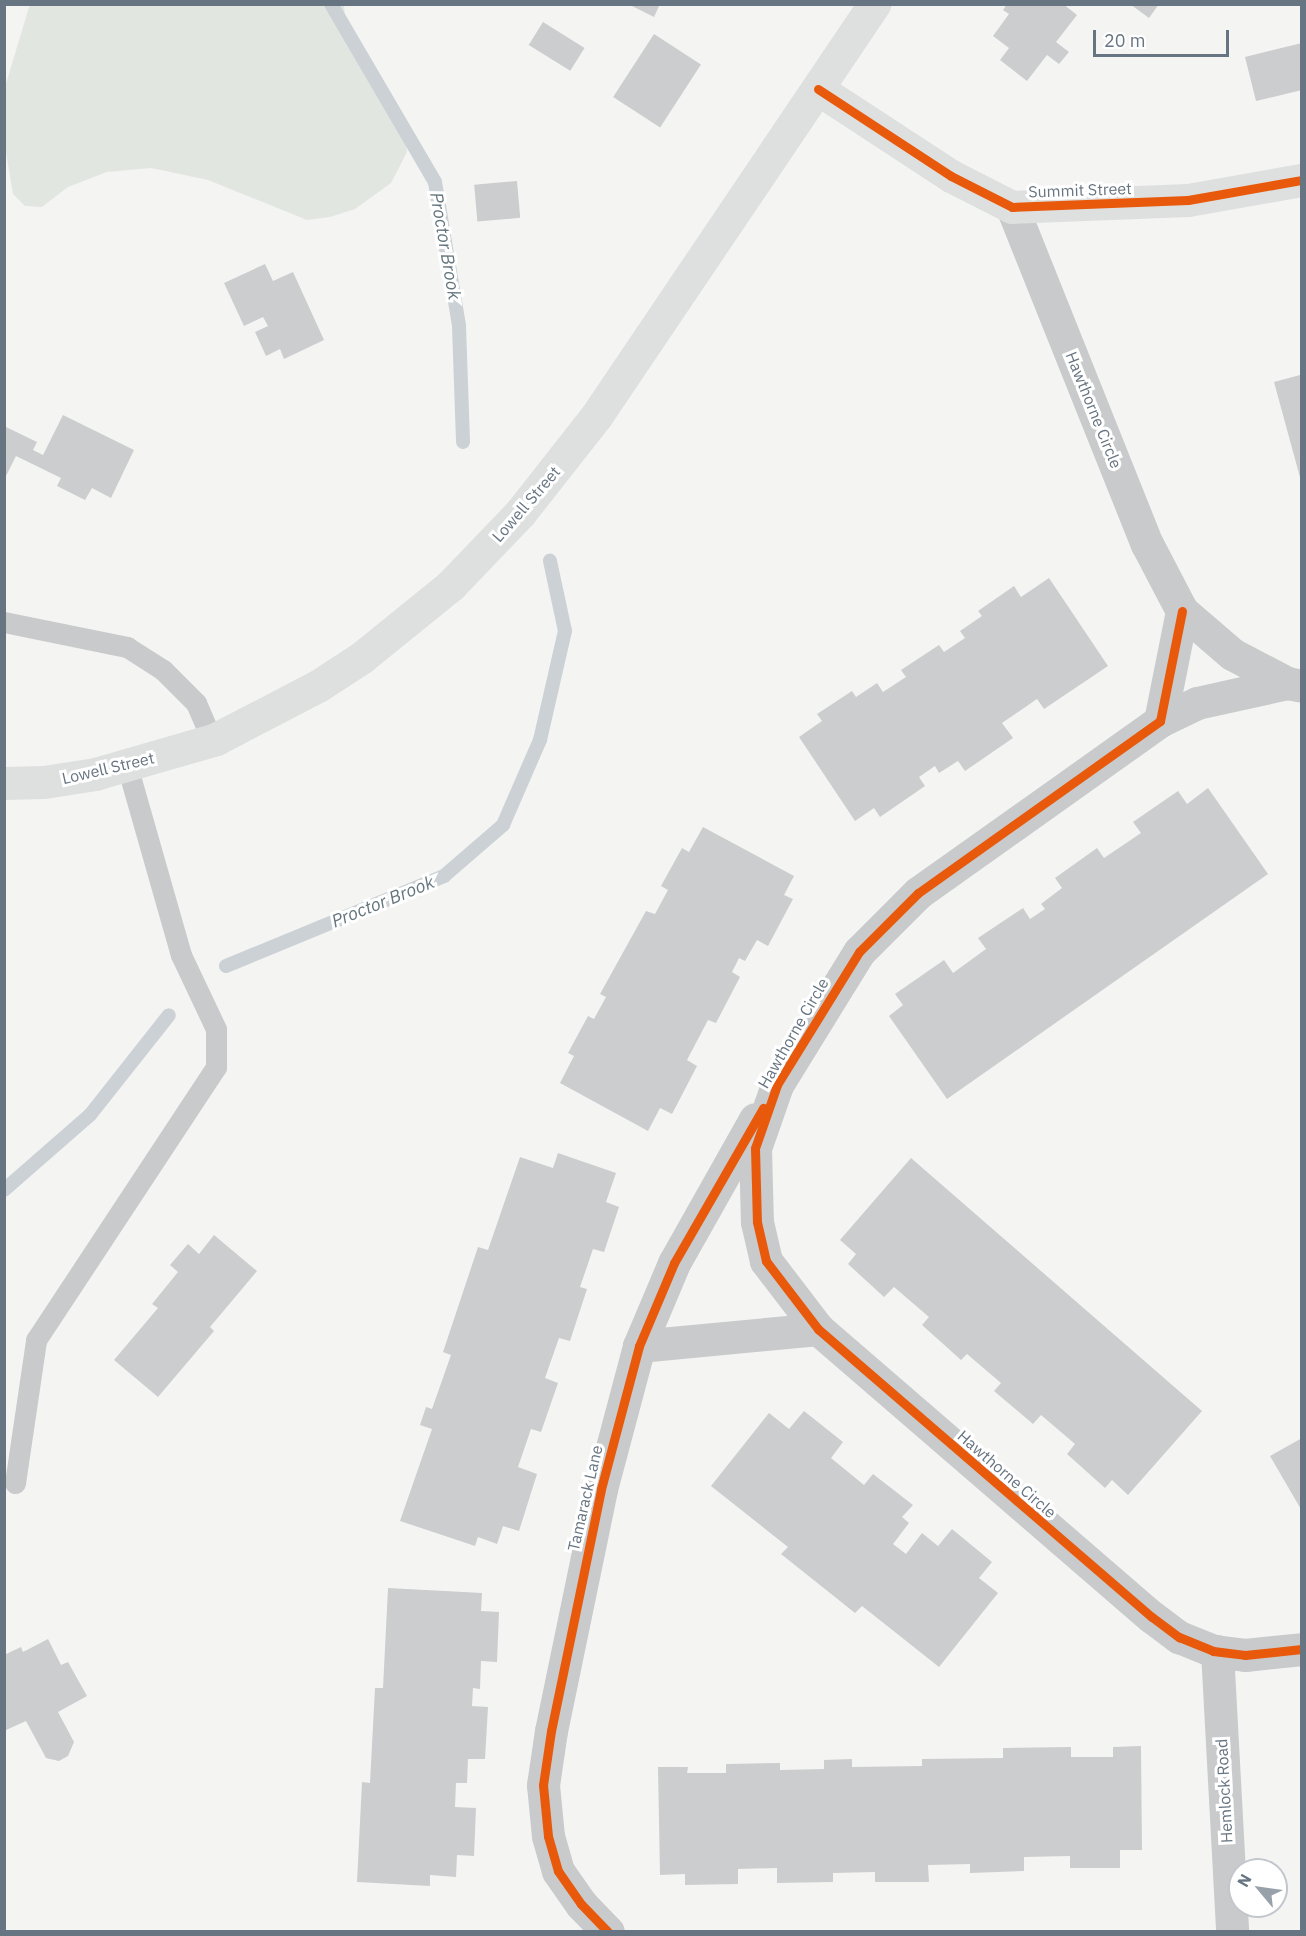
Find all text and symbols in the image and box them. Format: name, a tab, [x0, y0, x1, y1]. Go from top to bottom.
scale bar	[1096, 18, 1232, 56]
text: 20 m	[1104, 29, 1146, 52]
street label: Summit Street	[1028, 179, 1132, 201]
water label: Proctor Brook	[425, 191, 465, 301]
street label: Hawthorne Circle	[1062, 349, 1126, 471]
street label: Lowell Street	[488, 462, 564, 546]
street label: Lowell Street	[60, 748, 156, 788]
water label: Proctor Brook	[329, 872, 437, 932]
street label: Hawthorne Circle	[754, 974, 832, 1092]
street label: Hawthorne Circle	[954, 1426, 1060, 1522]
street label: Tamarack Lane	[563, 1443, 607, 1553]
street label: Hemlock Road	[1212, 1738, 1236, 1844]
north arrow	[1228, 1858, 1288, 1918]
text: N	[1232, 1870, 1256, 1890]

